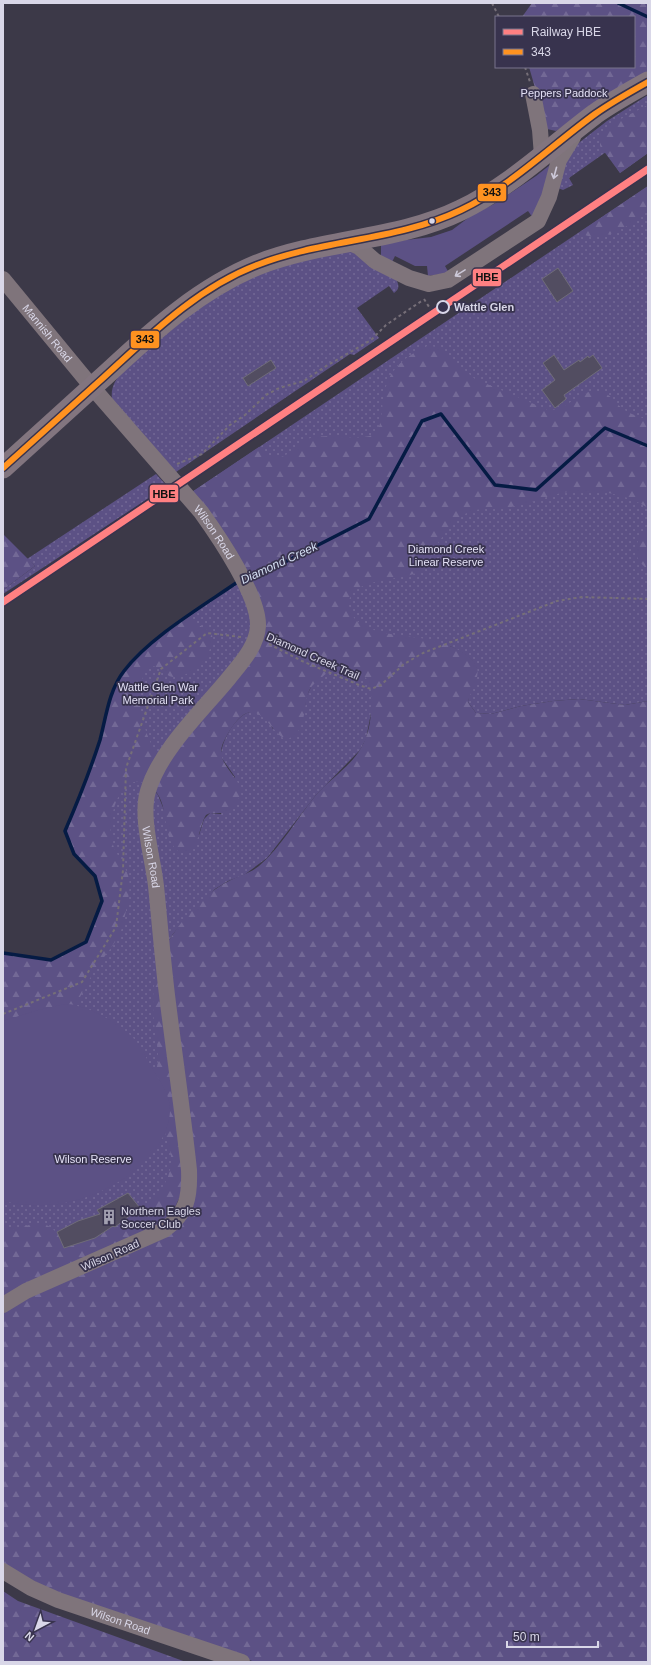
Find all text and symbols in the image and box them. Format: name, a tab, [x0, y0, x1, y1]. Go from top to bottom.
legend	[495, 16, 635, 68]
text: Railway HBE	[531, 25, 601, 39]
text: 343	[531, 45, 551, 59]
park label: Peppers Paddock	[521, 87, 608, 99]
one-way arrow	[550, 167, 558, 180]
line badge: 343	[477, 183, 507, 202]
text: 343	[483, 186, 501, 198]
unlabelled marker	[427, 216, 437, 226]
one-way arrow	[455, 268, 466, 277]
line badge: HBE	[472, 268, 502, 287]
text: HBE	[475, 271, 499, 283]
marker: Wattle Glen	[436, 300, 450, 314]
place label: Wattle Glen	[454, 301, 514, 313]
street label: Mannish Road	[20, 302, 75, 364]
line badge: 343	[130, 330, 160, 349]
text: 343	[136, 333, 154, 345]
line badge: HBE	[149, 484, 179, 503]
text: HBE	[152, 488, 176, 500]
street label: Wilson Road	[192, 503, 237, 561]
water label: Diamond Creek	[238, 539, 321, 587]
park label: Diamond Creek Linear Reserve	[408, 543, 485, 568]
street label: Diamond Creek Trail	[265, 630, 361, 682]
park label: Wattle Glen War Memorial Park	[118, 681, 198, 706]
street label: Wilson Road	[140, 825, 162, 889]
park label: Wilson Reserve	[54, 1153, 132, 1165]
place label: Northern Eagles Soccer Club	[121, 1205, 201, 1230]
building icon: Northern Eagles Soccer Club	[100, 1208, 118, 1226]
street label: Wilson Road	[79, 1237, 141, 1273]
street label: Wilson Road	[89, 1605, 152, 1637]
north arrow	[16, 1609, 56, 1649]
scale bar	[507, 1623, 598, 1649]
text: N	[22, 1629, 36, 1644]
text: 50 m	[513, 1630, 540, 1644]

